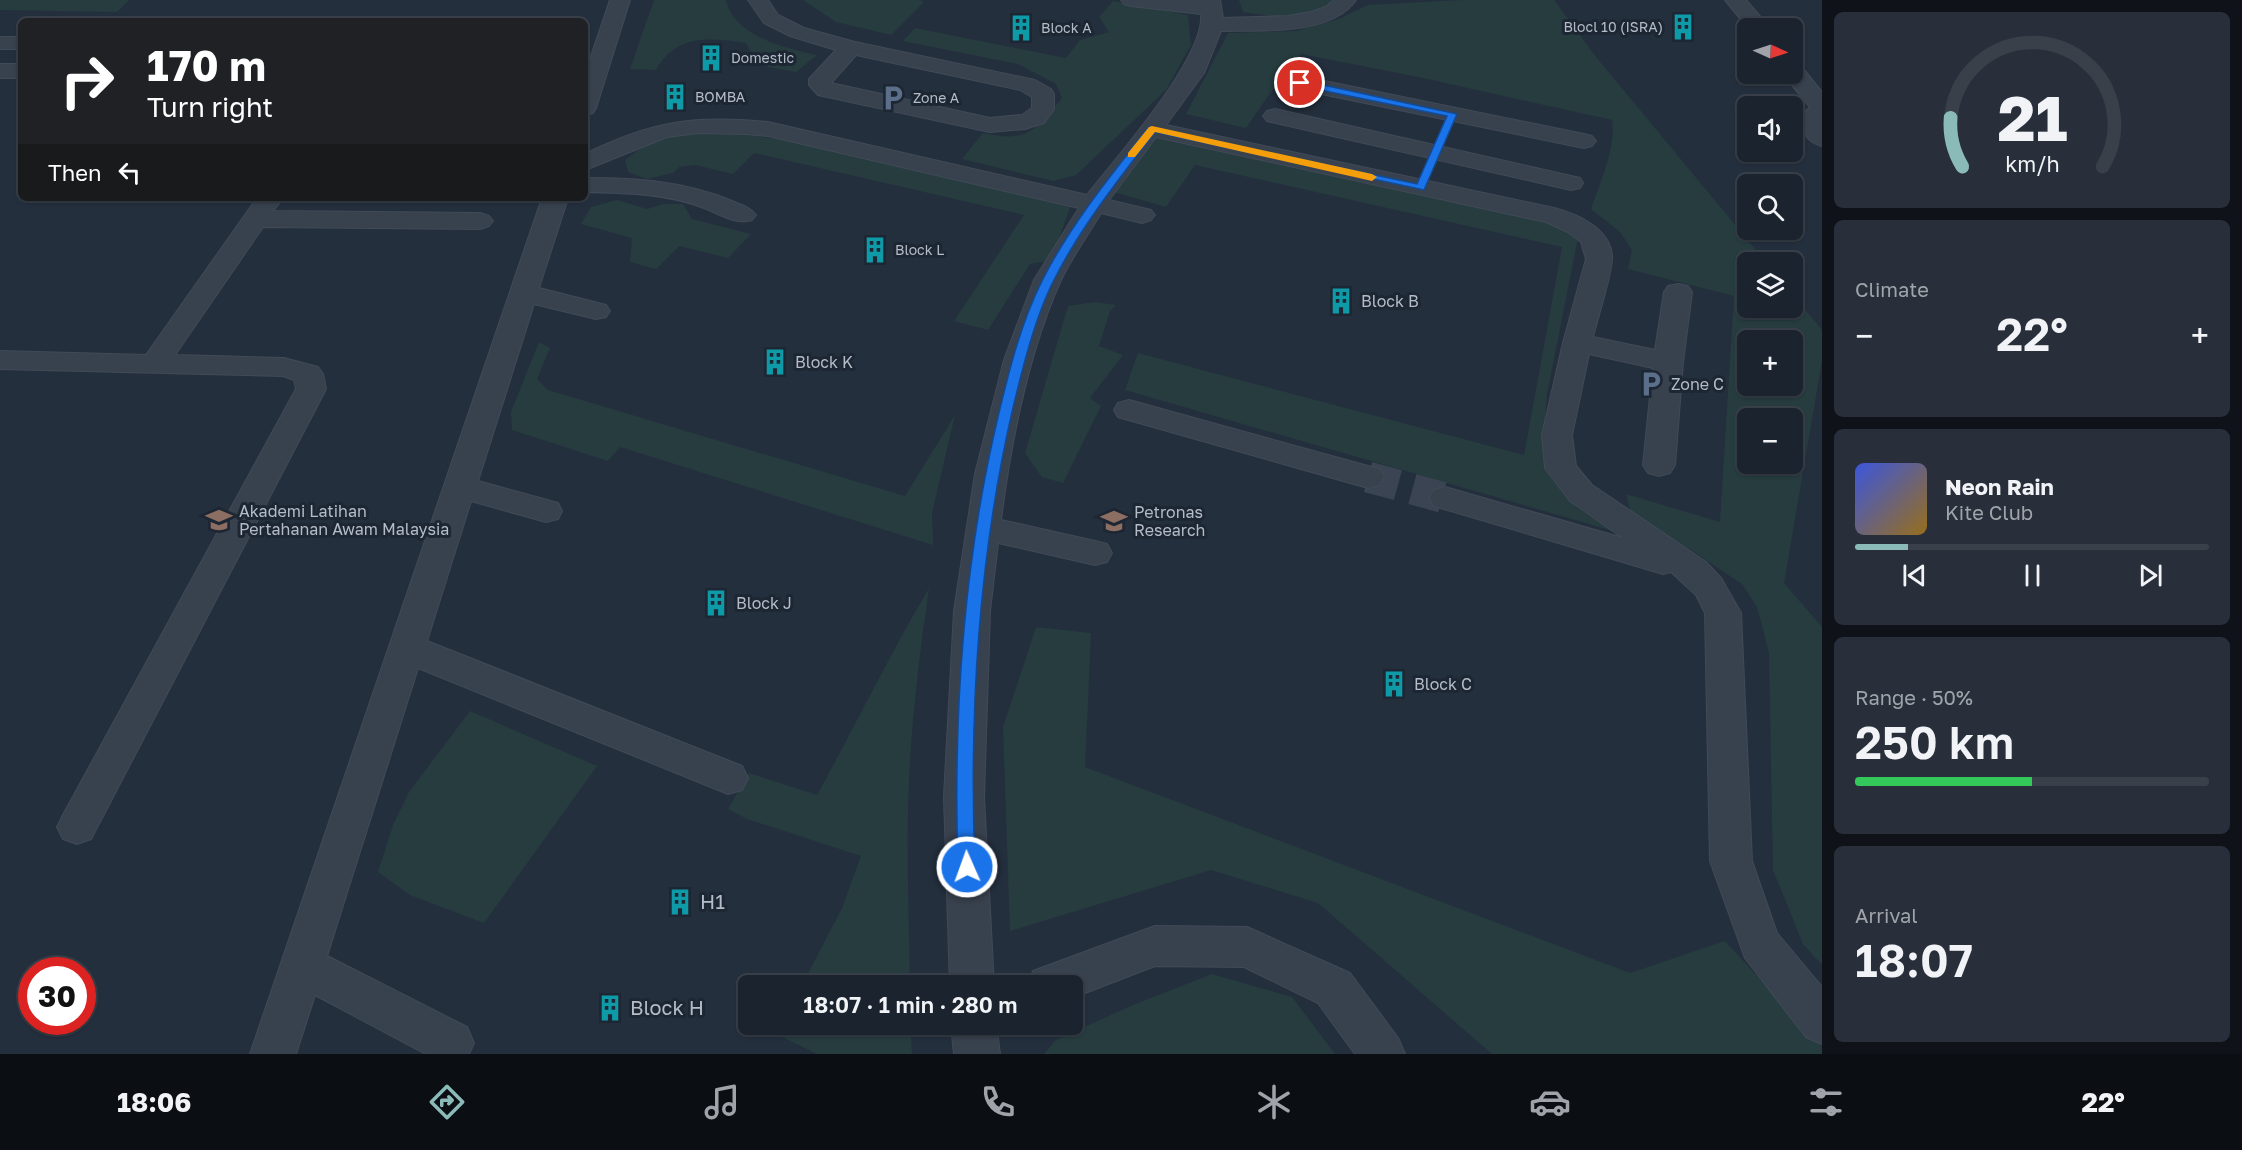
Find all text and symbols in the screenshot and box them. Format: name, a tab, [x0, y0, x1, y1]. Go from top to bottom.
building icon: Blocl 10 (ISRA)	[1668, 12, 1698, 42]
building icon: Block A	[1006, 13, 1036, 43]
place label: Blocl 10 (ISRA)	[1563, 18, 1663, 35]
north arrow	[1737, 18, 1803, 84]
map controls	[1737, 18, 1803, 474]
place label: Block A	[1041, 19, 1092, 36]
text: 170 m	[147, 40, 266, 90]
icon: right	[48, 42, 126, 120]
building icon: Domestic	[696, 43, 726, 73]
place label: Domestic	[731, 49, 794, 66]
pin	[1274, 57, 1325, 108]
icon: arrive	[1283, 66, 1316, 99]
text: 21	[1997, 80, 2067, 155]
building icon: BOMBA	[660, 82, 690, 112]
parking icon: Zone A	[878, 83, 908, 113]
place label: BOMBA	[695, 88, 746, 105]
place label: Zone A	[913, 89, 960, 106]
text: Turn right	[147, 91, 273, 123]
button: sound	[1737, 96, 1803, 162]
text: km/h	[2005, 152, 2059, 178]
icon: left	[113, 156, 146, 189]
text: Then	[48, 159, 101, 186]
button: search	[1737, 174, 1803, 240]
building icon: Block L	[860, 235, 890, 265]
place label: Block L	[895, 241, 944, 258]
button: layers	[1737, 252, 1803, 318]
text: Climate	[1855, 277, 1929, 301]
building icon: Block B	[1326, 286, 1356, 316]
place label: Block B	[1361, 291, 1419, 311]
text: 22°	[1996, 307, 2068, 361]
text: −	[1855, 316, 1873, 355]
text: +	[2191, 316, 2209, 355]
button: +	[1737, 330, 1803, 396]
building icon: Block K	[760, 347, 790, 377]
place label: Block K	[795, 352, 853, 372]
parking icon: Zone C	[1636, 369, 1666, 399]
place label: Zone C	[1671, 374, 1724, 394]
button: −	[1737, 408, 1803, 474]
text: Neon Rain	[1945, 473, 2054, 500]
text: Kite Club	[1945, 500, 2033, 524]
place label: Akademi Latihan Pertahanan Awam Malaysia	[239, 501, 449, 539]
place label: Petronas Research	[1134, 502, 1205, 540]
school or university icon: Akademi Latihan Pertahanan Awam Malaysia	[204, 505, 234, 535]
school or university icon: Petronas Research	[1099, 506, 1129, 536]
icon: previous	[1898, 559, 1931, 592]
icon: pause	[2016, 559, 2049, 592]
icon: next	[2134, 559, 2167, 592]
building icon: Block J	[701, 588, 731, 618]
place label: Block J	[736, 593, 792, 613]
building icon: Block C	[1379, 669, 1409, 699]
place label: Block C	[1414, 674, 1472, 694]
text: Range · 50%	[1855, 685, 1973, 709]
text: 250 km	[1855, 715, 2014, 769]
position arrow	[935, 835, 999, 899]
building icon: H1	[665, 887, 695, 917]
place label: H1	[700, 889, 725, 913]
text: Arrival	[1855, 903, 1918, 927]
text: 18:07	[1855, 933, 1973, 987]
speed limit sign: 30	[18, 957, 96, 1035]
text: 18:07 · 1 min · 280 m	[803, 991, 1018, 1018]
building icon: Block H	[595, 993, 625, 1023]
place label: Block H	[630, 995, 704, 1019]
icon: directions	[426, 1081, 468, 1123]
icon: music	[701, 1081, 743, 1123]
icon: phone	[977, 1081, 1019, 1123]
icon: climate	[1253, 1081, 1295, 1123]
icon: car	[1529, 1081, 1571, 1123]
icon: filters	[1805, 1081, 1847, 1123]
text: 18:06	[117, 1086, 192, 1118]
text: 22°	[2081, 1086, 2125, 1118]

